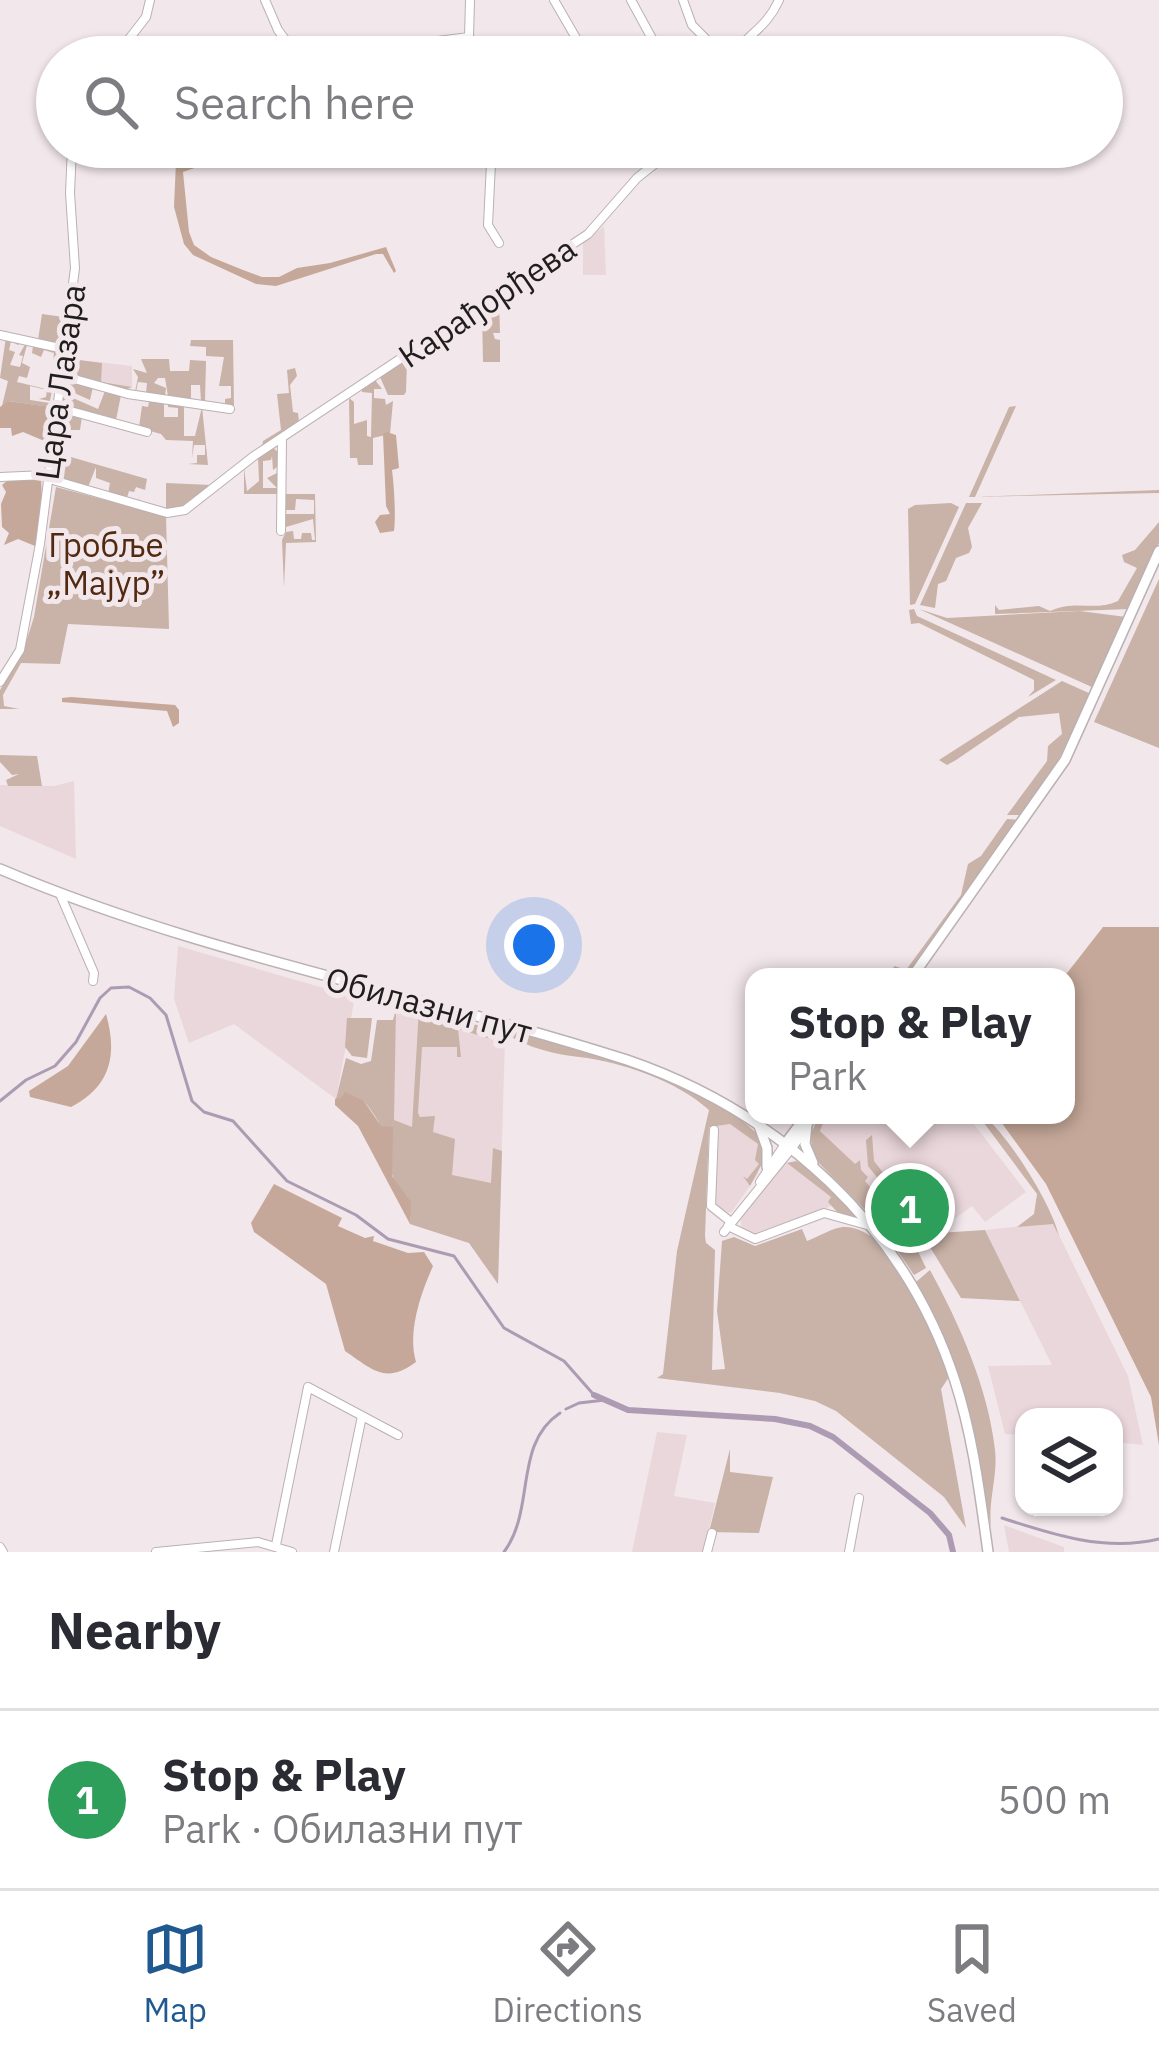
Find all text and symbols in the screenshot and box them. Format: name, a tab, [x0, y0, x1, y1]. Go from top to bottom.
search box	[36, 36, 1123, 168]
icon: search	[78, 69, 144, 135]
text: Search here	[174, 73, 415, 131]
street label: Карађорђева	[390, 226, 584, 377]
street label: Цара Лазара	[25, 281, 95, 482]
park label: Гробље „Мајур”	[47, 523, 165, 604]
your location	[504, 915, 564, 975]
street label: Обилазни пут	[321, 956, 537, 1053]
popup	[745, 968, 1075, 1124]
text: Stop & Play	[788, 992, 1032, 1050]
text: Park	[788, 1050, 867, 1101]
pin: 1	[871, 1163, 949, 1253]
map controls	[1015, 1408, 1123, 1516]
button: layers	[1015, 1408, 1123, 1516]
text: Nearby	[48, 1597, 221, 1663]
text: Stop & Play	[162, 1745, 406, 1803]
text: 1	[75, 1774, 99, 1825]
text: 500 m	[998, 1774, 1111, 1825]
text: Park · Обилазни пут	[162, 1803, 523, 1854]
tab: Map	[142, 1916, 208, 2031]
tab: Directions	[493, 1916, 643, 2031]
tab: Saved	[927, 1916, 1017, 2031]

